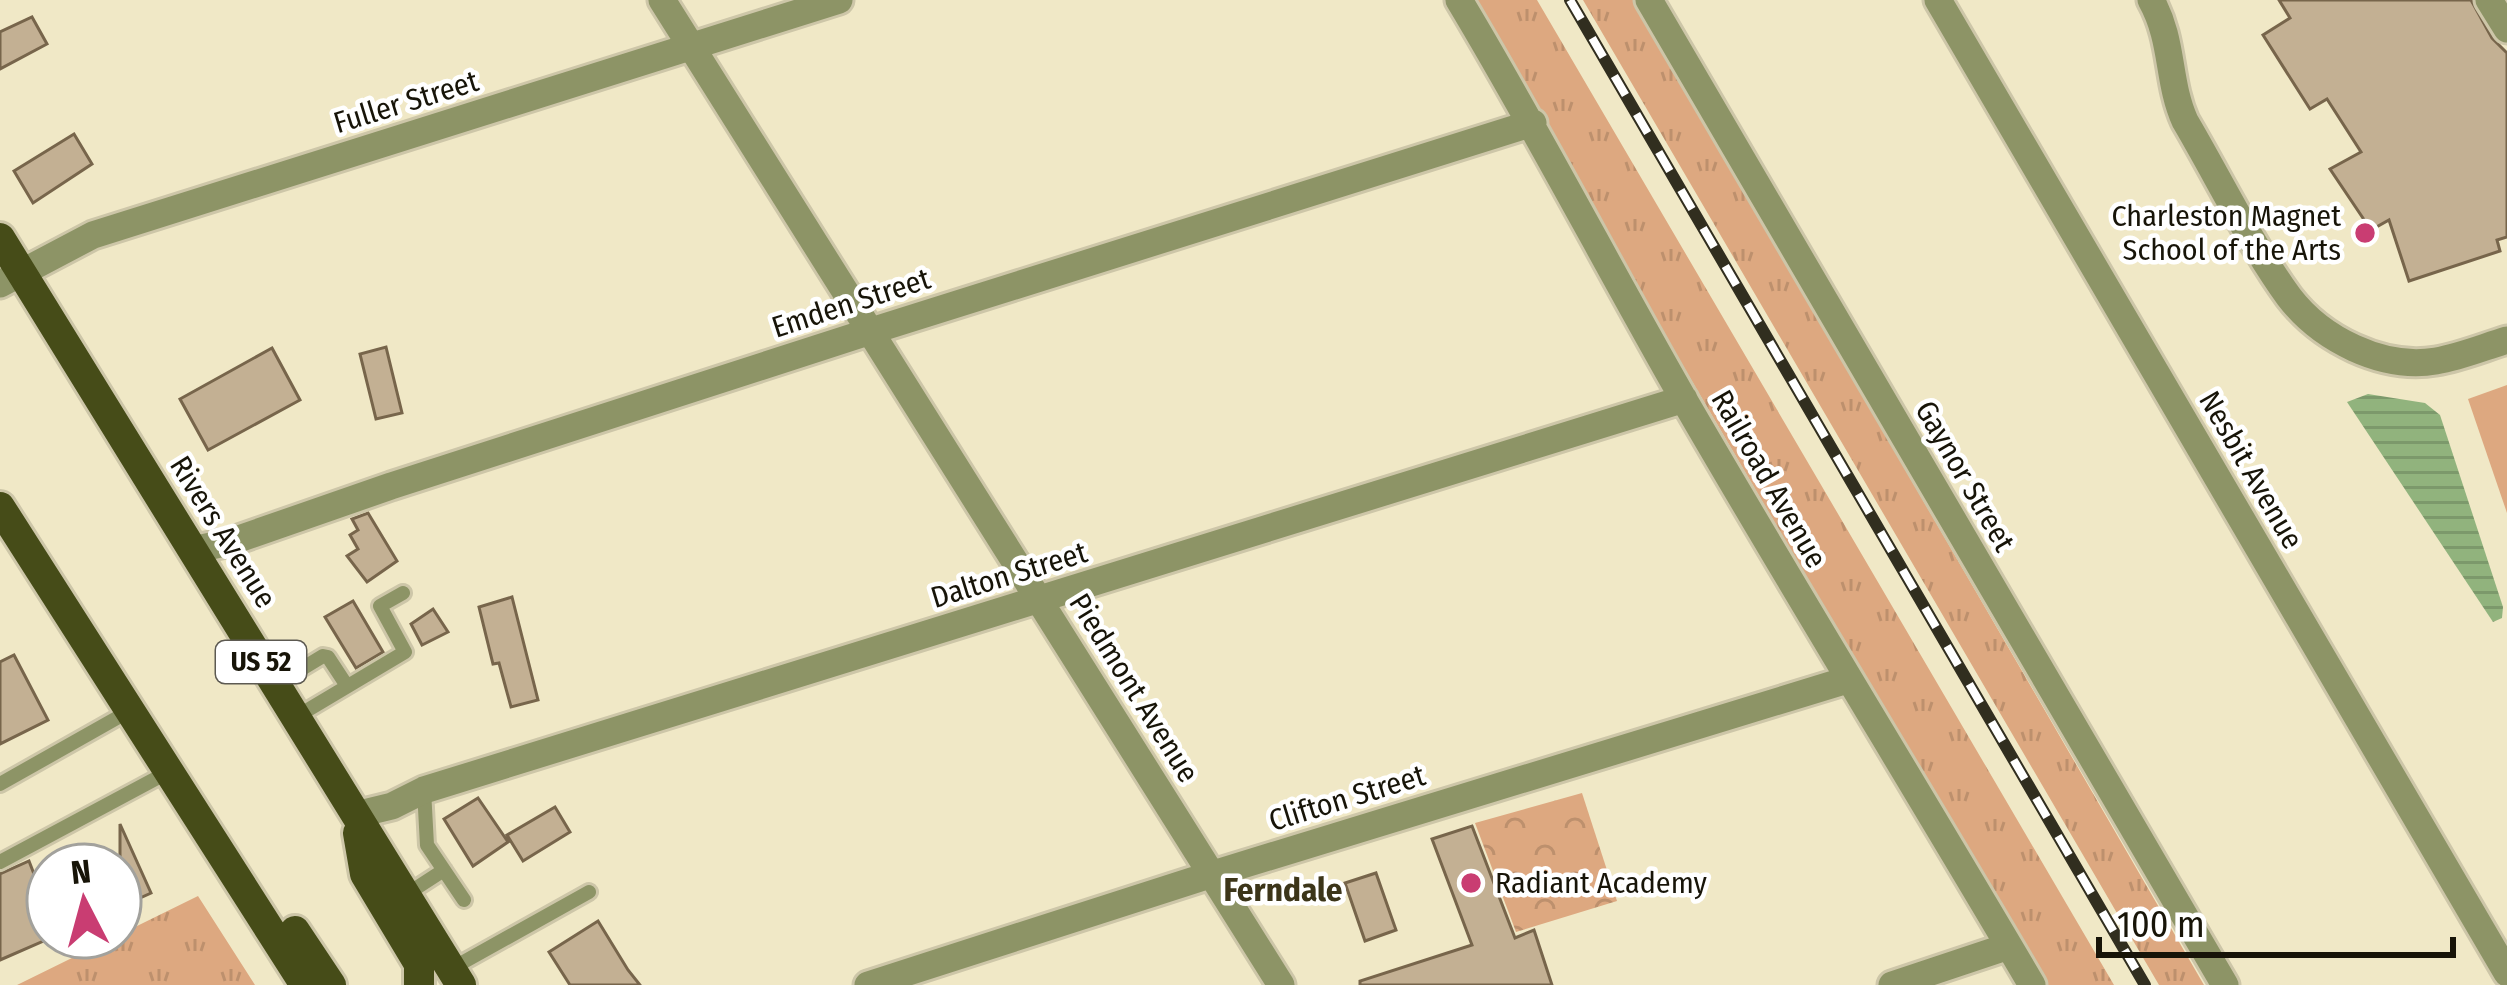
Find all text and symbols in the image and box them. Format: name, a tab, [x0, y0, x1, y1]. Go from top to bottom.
street label: Fuller Street	[329, 63, 483, 141]
place label: Charleston Magnet School of the Arts	[2111, 198, 2341, 268]
marker: Charleston Magnet School of the Arts	[2352, 220, 2378, 246]
street label: Emden Street	[767, 260, 935, 346]
street label: Railroad Avenue	[1704, 384, 1834, 574]
street label: Nesbit Avenue	[2191, 385, 2311, 555]
street label: Gaynor Street	[1907, 394, 2023, 558]
street label: Rivers Avenue	[162, 450, 284, 614]
street label: Dalton Street	[927, 534, 1092, 616]
street label: Piedmont Avenue	[1062, 587, 1206, 789]
road number: US 52	[216, 641, 306, 683]
street label: Clifton Street	[1265, 757, 1430, 839]
north arrow	[24, 841, 144, 961]
text: N	[69, 851, 93, 893]
place label: Radiant Academy	[1495, 865, 1708, 901]
district label: Ferndale	[1223, 870, 1343, 910]
marker: Radiant Academy	[1458, 870, 1484, 896]
scale bar	[2099, 883, 2453, 957]
text: 100 m	[2117, 903, 2205, 947]

